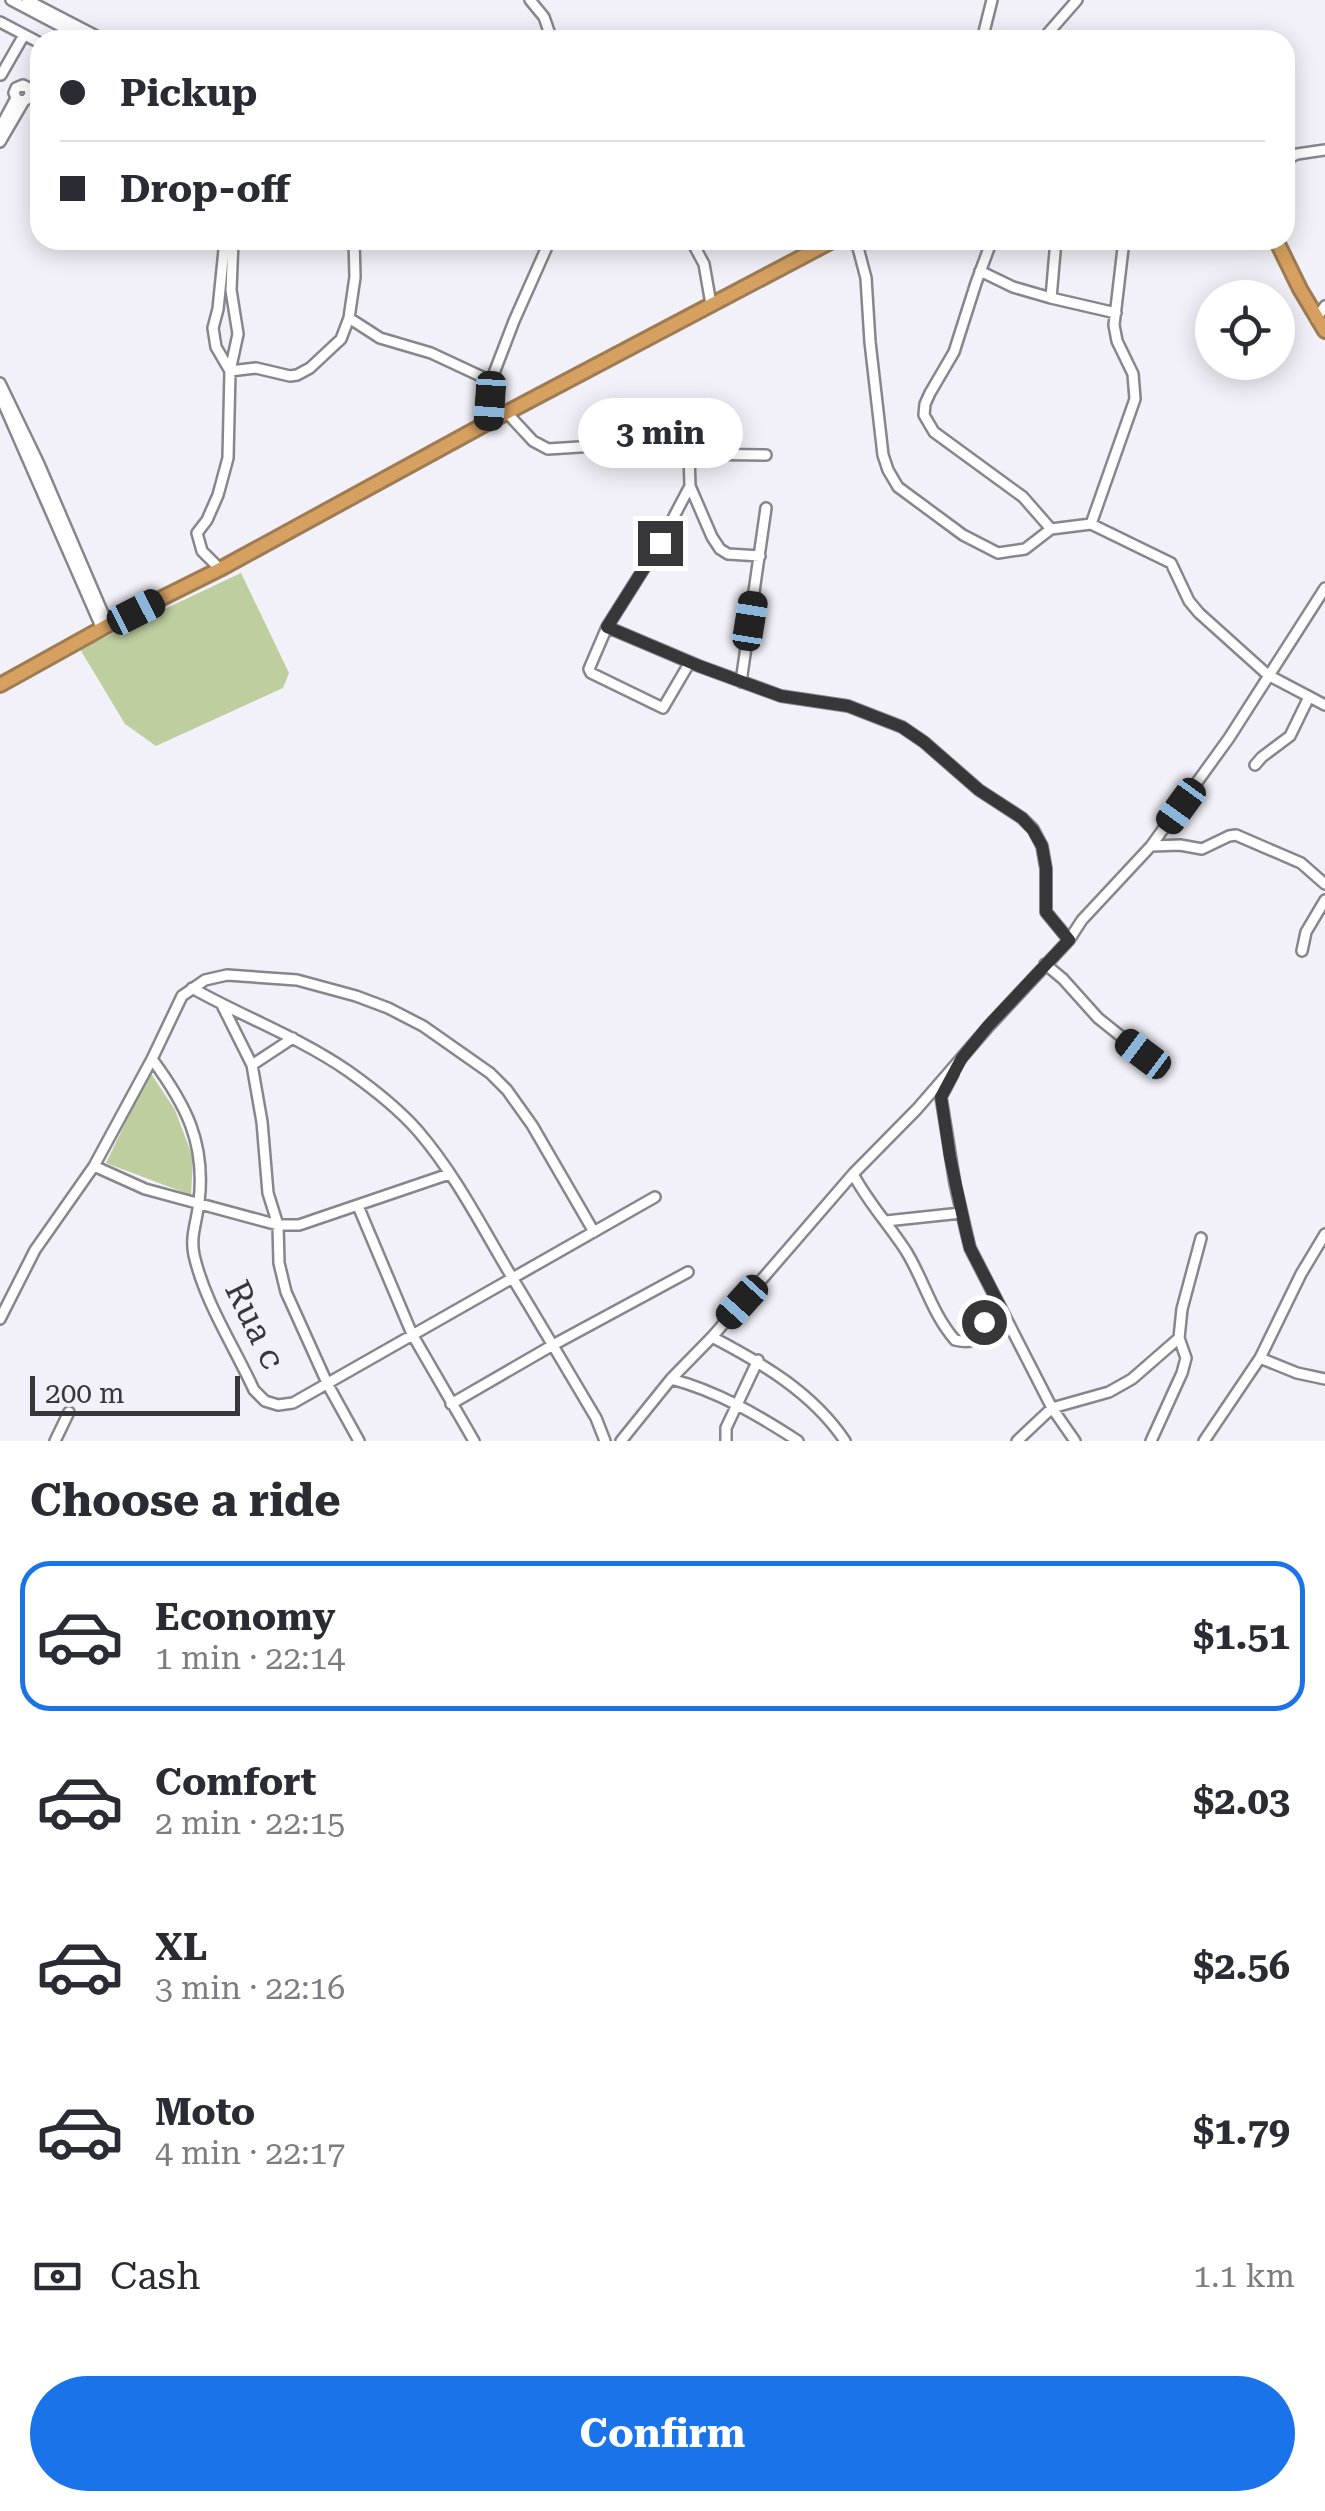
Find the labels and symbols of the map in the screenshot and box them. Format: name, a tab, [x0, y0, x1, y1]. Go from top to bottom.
car	[473, 370, 507, 432]
callout: 3 min	[578, 398, 742, 468]
route end	[638, 521, 683, 566]
car	[102, 585, 170, 639]
car	[730, 589, 770, 653]
car	[1151, 773, 1211, 839]
car	[1110, 1024, 1176, 1084]
car	[711, 1270, 773, 1334]
street label: Rua c	[216, 1274, 294, 1376]
route start	[962, 1300, 1007, 1345]
scale bar	[30, 1371, 240, 1416]

